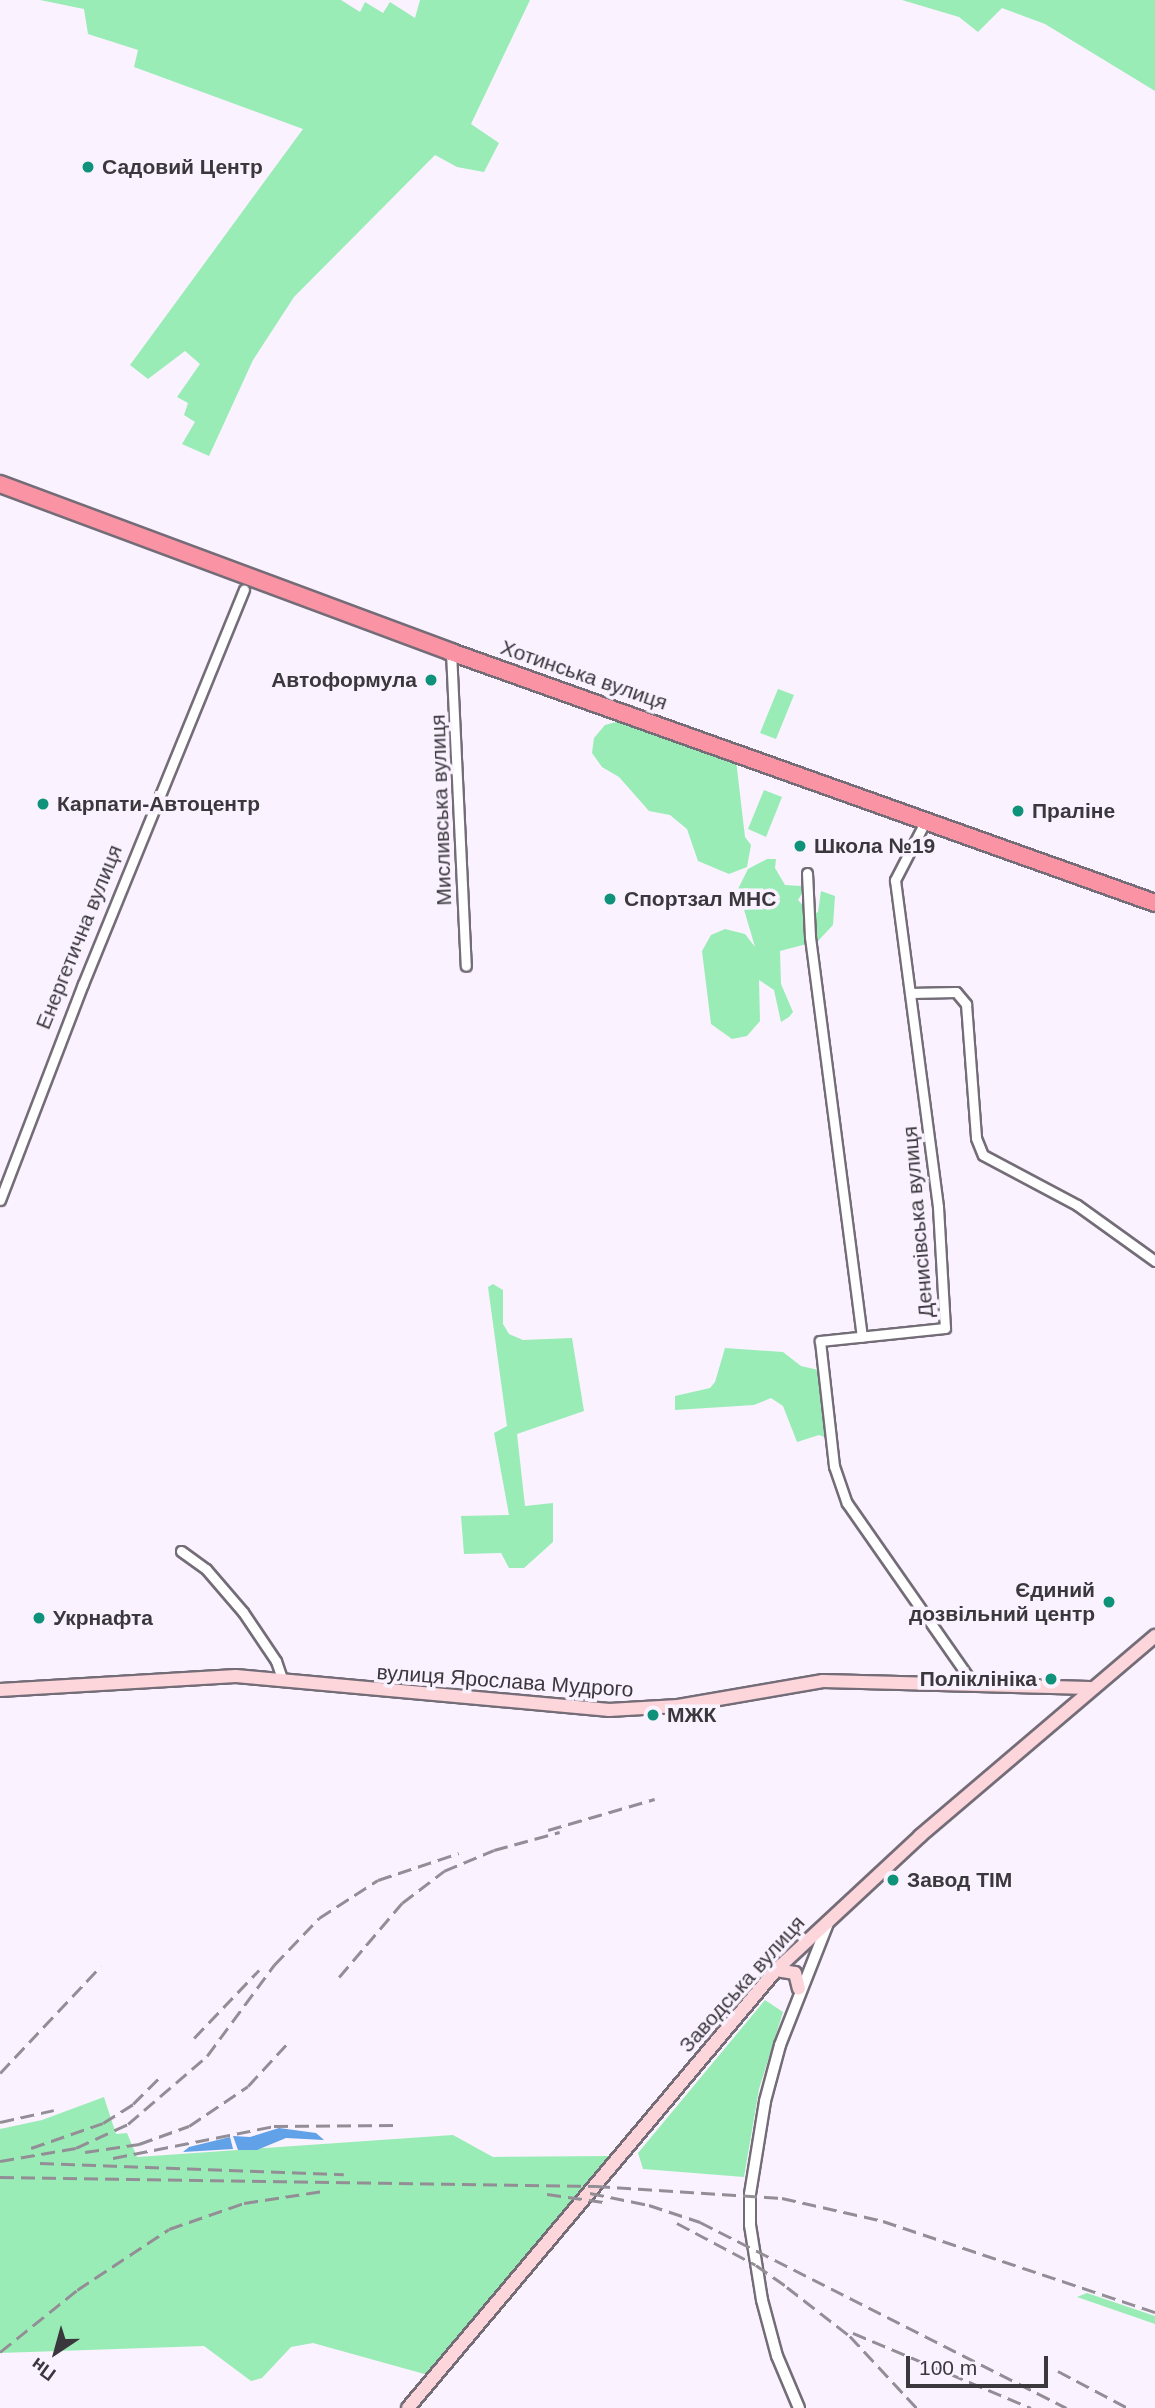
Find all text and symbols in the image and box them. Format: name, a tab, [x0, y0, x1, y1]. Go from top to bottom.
place label: Садовий Центр	[102, 154, 263, 180]
marker: Садовий Центр	[80, 159, 96, 175]
street label: Хотинська вулиця	[497, 635, 671, 715]
place label: Автоформула	[271, 667, 417, 693]
marker: Автоформула	[423, 672, 439, 688]
street label: Мисливська вулиця	[425, 714, 457, 906]
place label: Карпати-Автоцентр	[57, 791, 260, 817]
marker: Карпати-Автоцентр	[35, 796, 51, 812]
place label: Праліне	[1032, 798, 1115, 824]
marker: Праліне	[1010, 803, 1026, 819]
place label: Школа №19	[814, 833, 935, 859]
marker: Школа №19	[792, 838, 808, 854]
street label: Енергетична вулиця	[30, 841, 128, 1033]
place label: Спортзал МНС	[624, 886, 776, 912]
marker: Спортзал МНС	[602, 891, 618, 907]
street label: Денисівська вулиця	[897, 1125, 939, 1319]
place label: Єдиний дозвільний центр	[909, 1577, 1095, 1627]
marker: Єдиний дозвільний центр	[1101, 1594, 1117, 1610]
place label: Укрнафта	[53, 1605, 153, 1631]
marker: Укрнафта	[31, 1610, 47, 1626]
street label: вулиця Ярослава Мудрого	[376, 1659, 634, 1703]
place label: Поліклініка	[920, 1666, 1037, 1692]
marker: Поліклініка	[1043, 1671, 1059, 1687]
place label: МЖК	[667, 1702, 716, 1728]
marker: МЖК	[645, 1707, 661, 1723]
place label: Завод ТІМ	[907, 1867, 1012, 1893]
marker: Завод ТІМ	[885, 1872, 901, 1888]
street label: Заводська вулиця	[674, 1910, 810, 2058]
north arrow	[21, 2317, 91, 2387]
scale bar	[910, 2342, 1052, 2386]
text: Пн	[27, 2354, 60, 2385]
text: 100 m	[919, 2356, 977, 2379]

